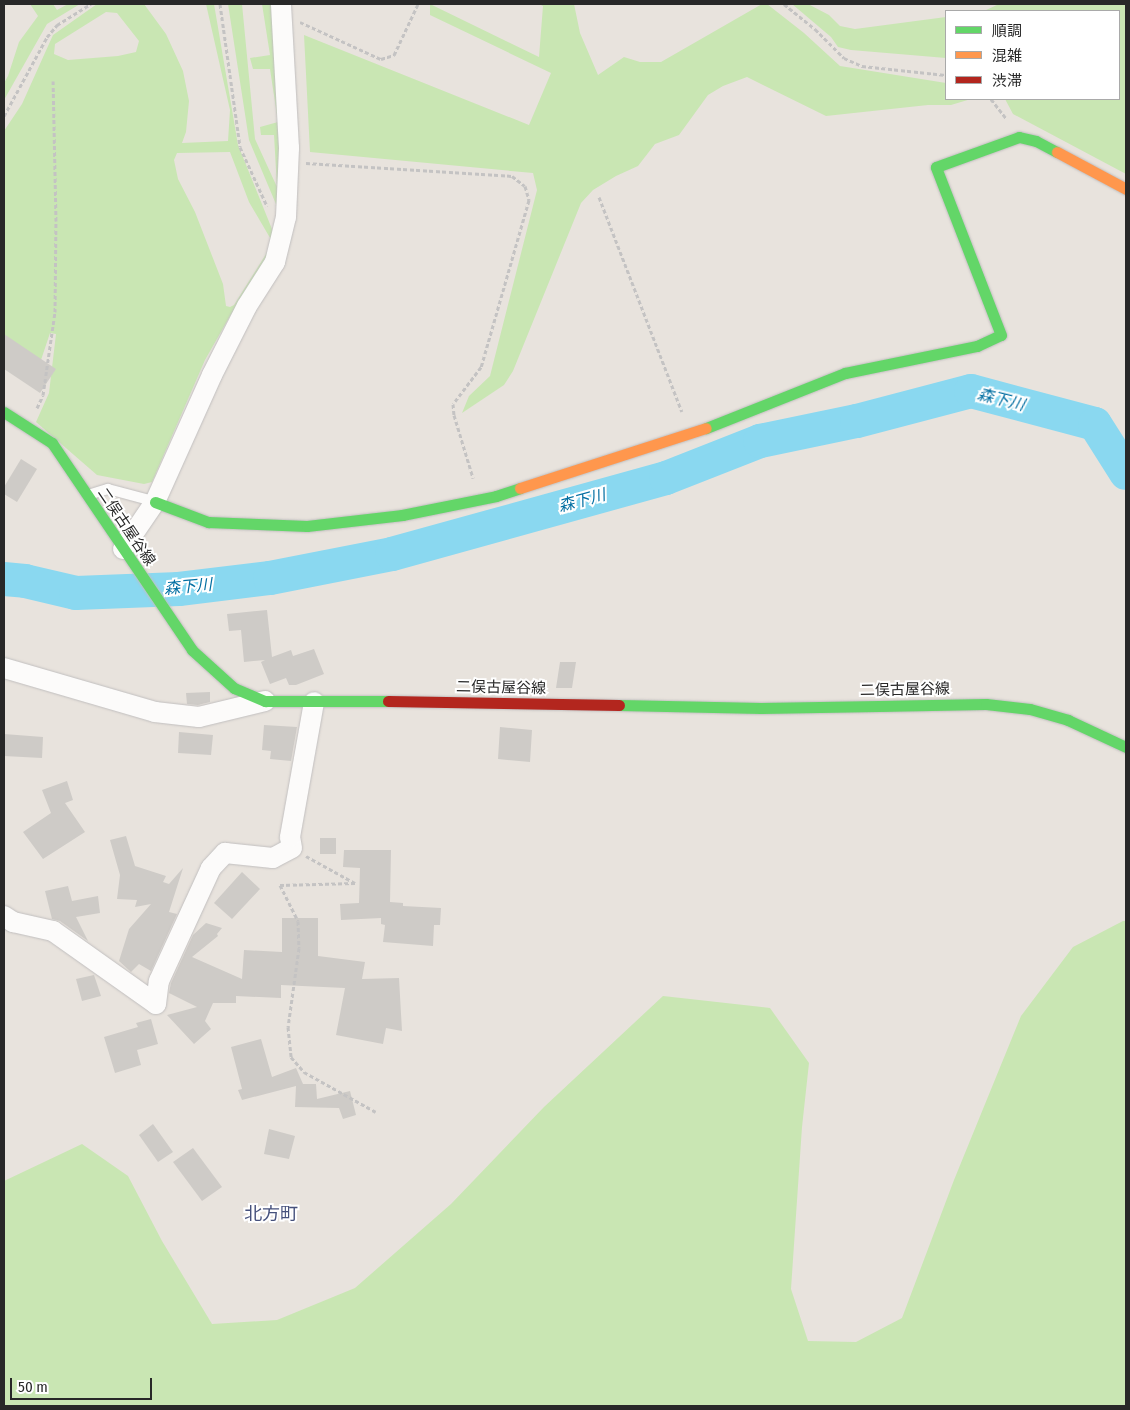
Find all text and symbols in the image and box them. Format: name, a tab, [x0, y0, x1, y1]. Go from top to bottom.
legend	[945, 10, 1120, 100]
text: 順調	[992, 22, 1022, 40]
text: 混雑	[992, 47, 1022, 65]
text: 渋滞	[992, 72, 1022, 90]
water label: 森下川	[975, 385, 1027, 415]
street label: 二俣古屋谷線	[93, 485, 159, 569]
water label: 森下川	[556, 486, 608, 516]
water label: 森下川	[163, 575, 213, 599]
street label: 二俣古屋谷線	[456, 678, 546, 698]
street label: 二俣古屋谷線	[860, 680, 950, 700]
district label: 北方町	[244, 1203, 298, 1225]
scale bar	[12, 1368, 155, 1400]
text: 50 m	[18, 1378, 48, 1396]

